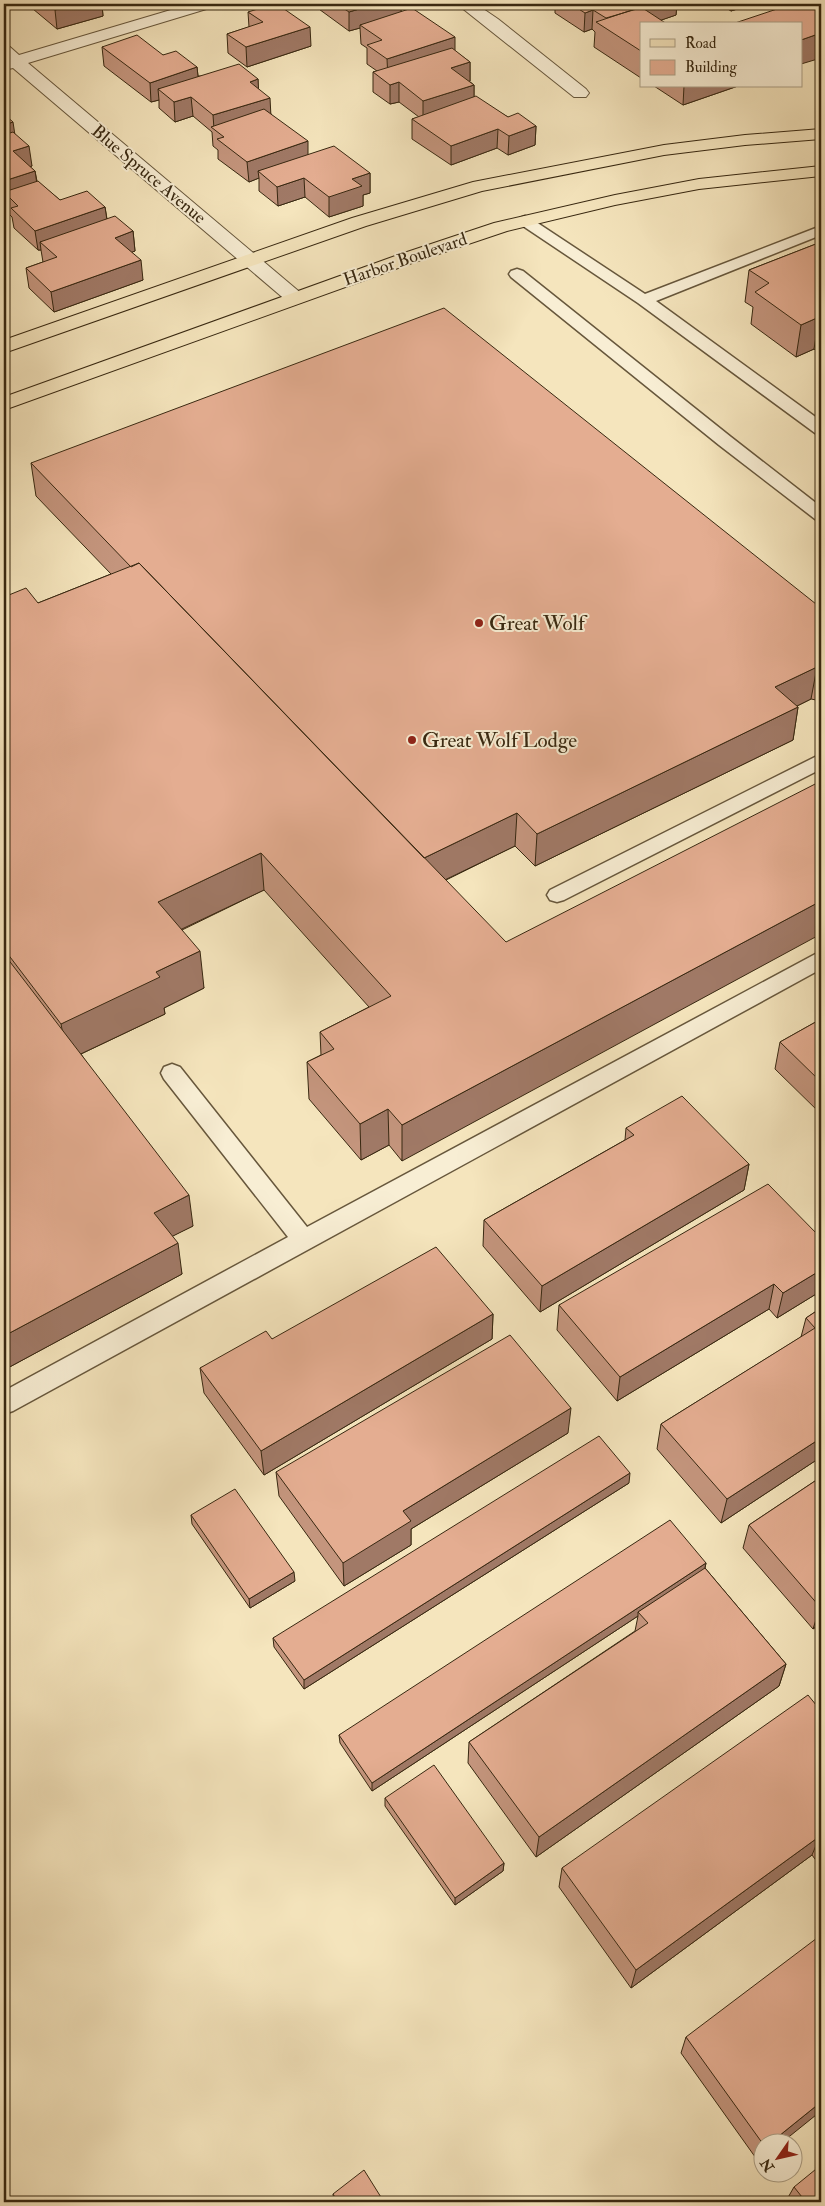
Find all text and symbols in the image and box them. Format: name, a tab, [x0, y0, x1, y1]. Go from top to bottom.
legend	[640, 22, 802, 88]
text: Road	[685, 34, 717, 53]
text: Building	[685, 58, 737, 77]
street label: Blue Spruce Avenue	[87, 120, 211, 229]
street label: Harbor Boulevard	[340, 228, 470, 291]
place label: Great Wolf	[489, 610, 588, 637]
marker: Great Wolf	[473, 617, 485, 629]
place label: Great Wolf Lodge	[422, 727, 577, 754]
marker: Great Wolf Lodge	[406, 734, 418, 746]
north arrow	[752, 2134, 802, 2184]
text: N	[757, 2155, 779, 2176]

